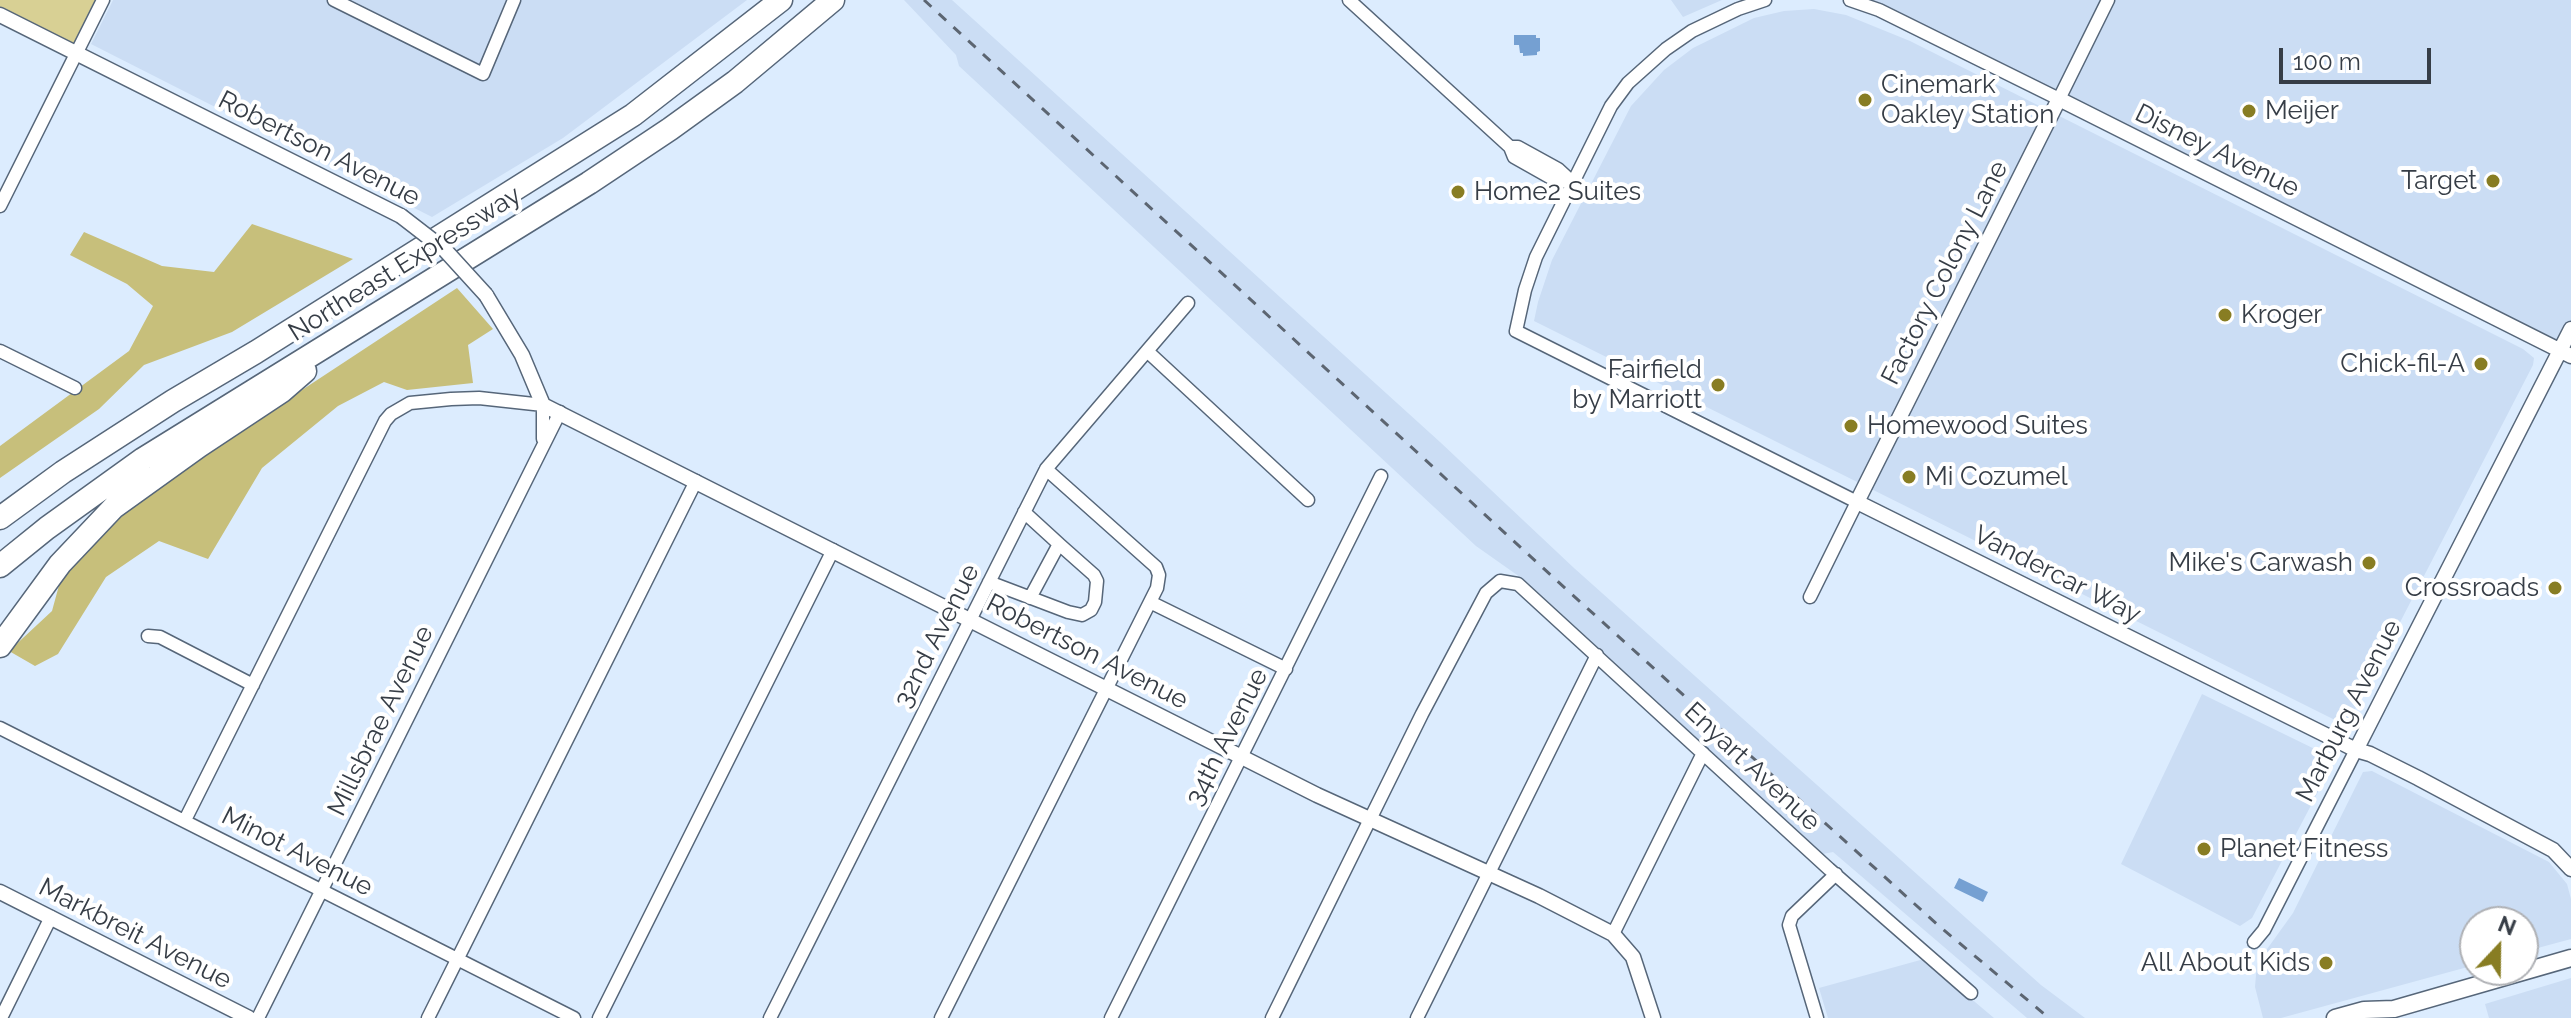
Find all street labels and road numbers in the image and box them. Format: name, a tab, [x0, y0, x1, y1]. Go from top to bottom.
street label: Robertson Avenue	[213, 85, 425, 213]
street label: Disney Avenue	[2130, 98, 2304, 204]
street label: Factory Colony Lane	[1875, 156, 2015, 390]
street label: Northeast Expressway	[283, 180, 527, 348]
street label: Vandercar Way	[1968, 519, 2146, 631]
street label: 32nd Avenue	[888, 559, 986, 713]
street label: Robertson Avenue	[981, 588, 1193, 716]
street label: Marburg Avenue	[2290, 615, 2408, 807]
street label: Millsbrae Avenue	[321, 621, 441, 821]
street label: 34th Avenue	[1179, 663, 1275, 811]
street label: Enyart Avenue	[1678, 696, 1826, 838]
street label: Minot Avenue	[216, 801, 378, 903]
street label: Markbreit Avenue	[33, 872, 237, 996]

